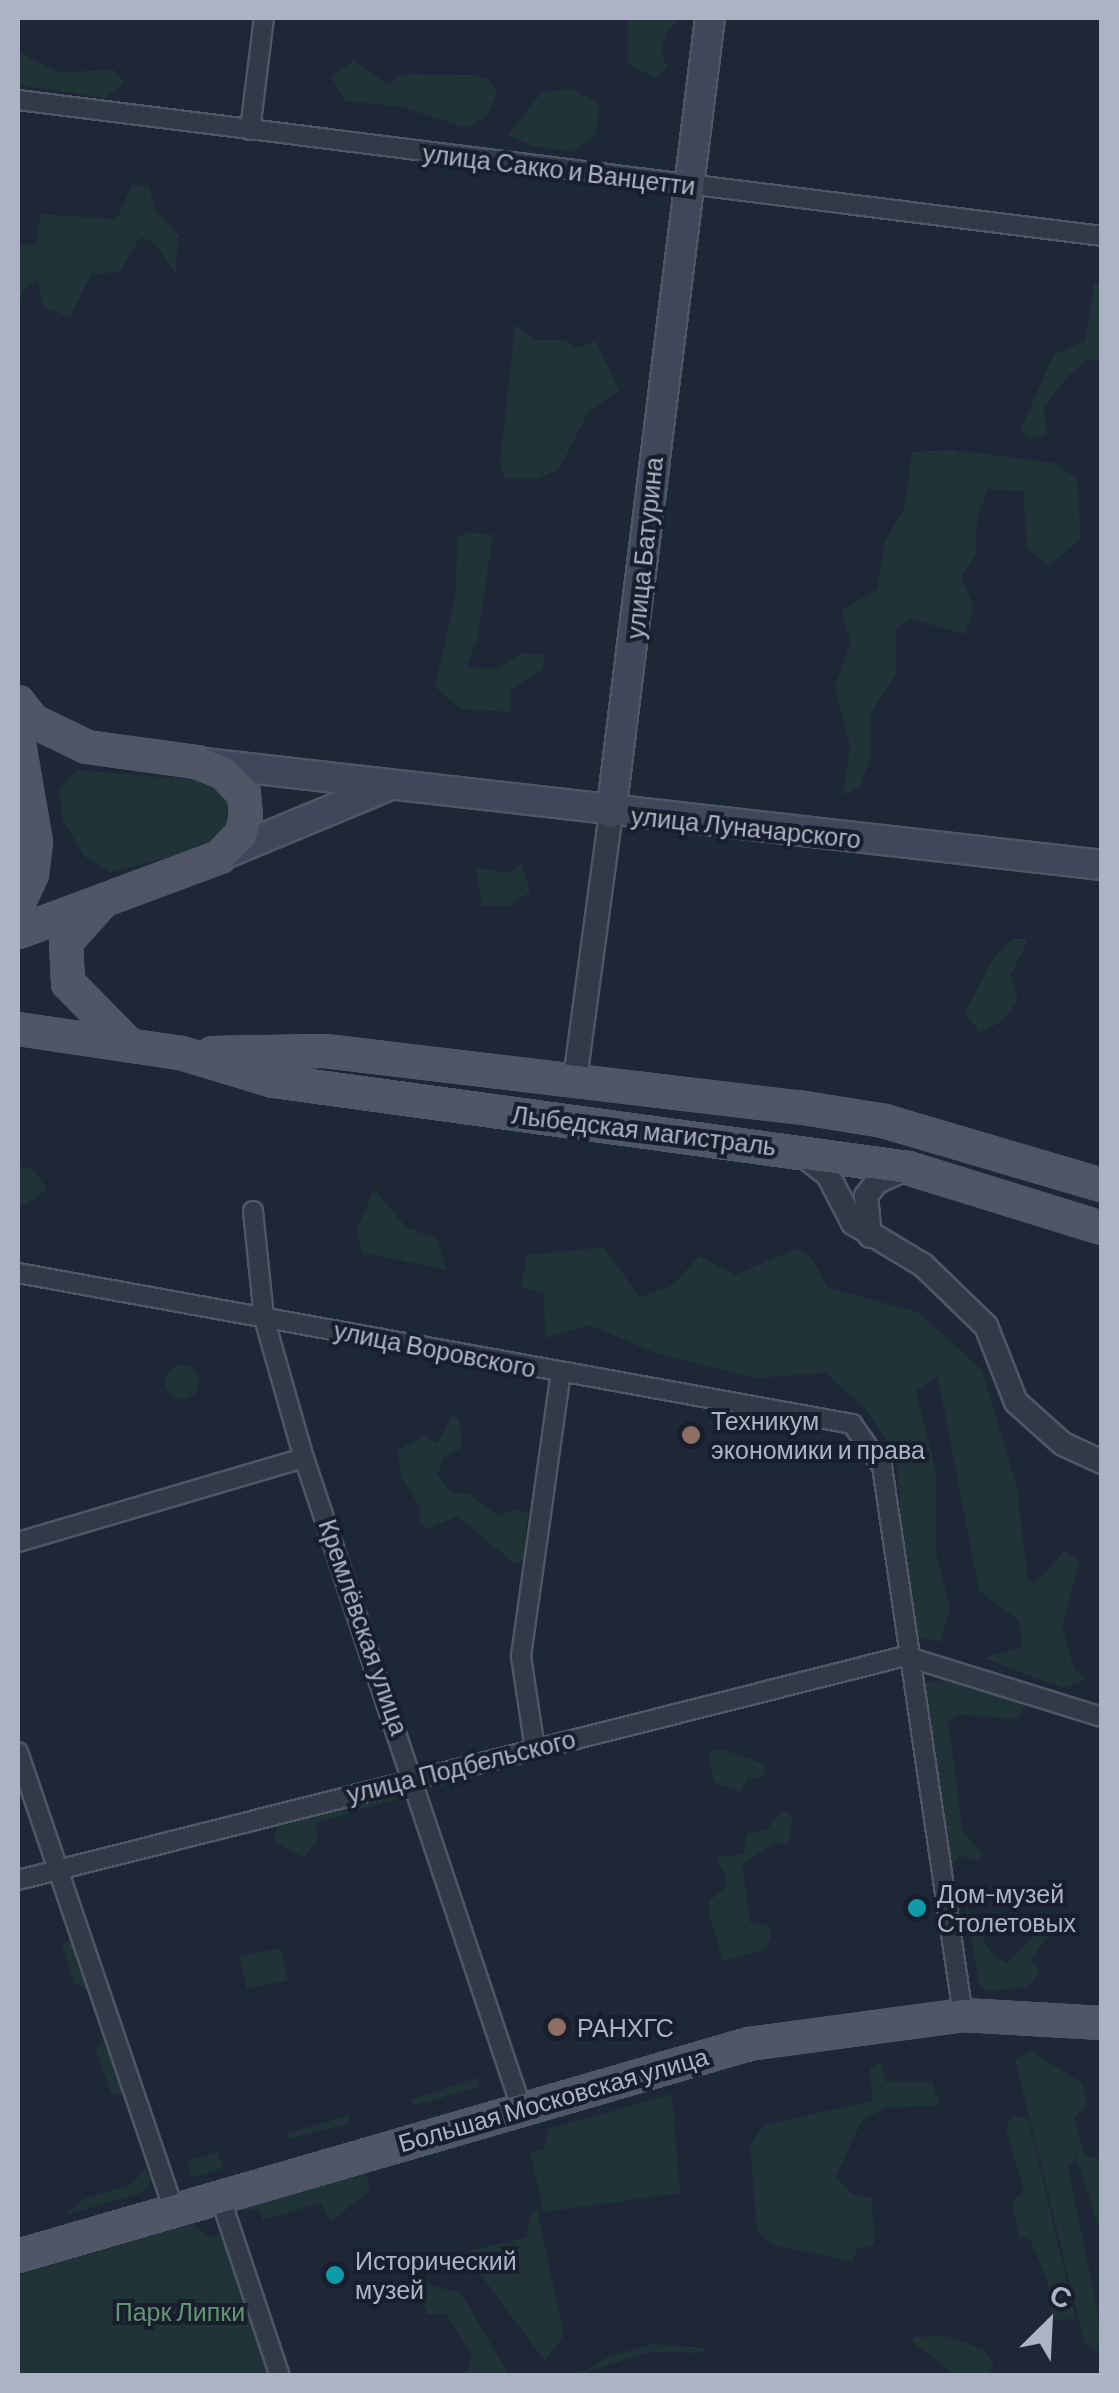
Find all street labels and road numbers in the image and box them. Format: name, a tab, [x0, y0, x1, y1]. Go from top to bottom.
street label: улица Сакко и Ванцетти	[421, 137, 697, 201]
street label: улица Батурина	[620, 455, 668, 641]
street label: улица Луначарского	[630, 800, 862, 854]
street label: Лыбедская магистраль	[510, 1099, 778, 1161]
street label: улица Воровского	[331, 1315, 539, 1383]
street label: Кремлёвская улица	[313, 1515, 415, 1739]
street label: улица Подбельского	[344, 1723, 578, 1809]
street label: Большая Московская улица	[395, 2040, 711, 2158]

